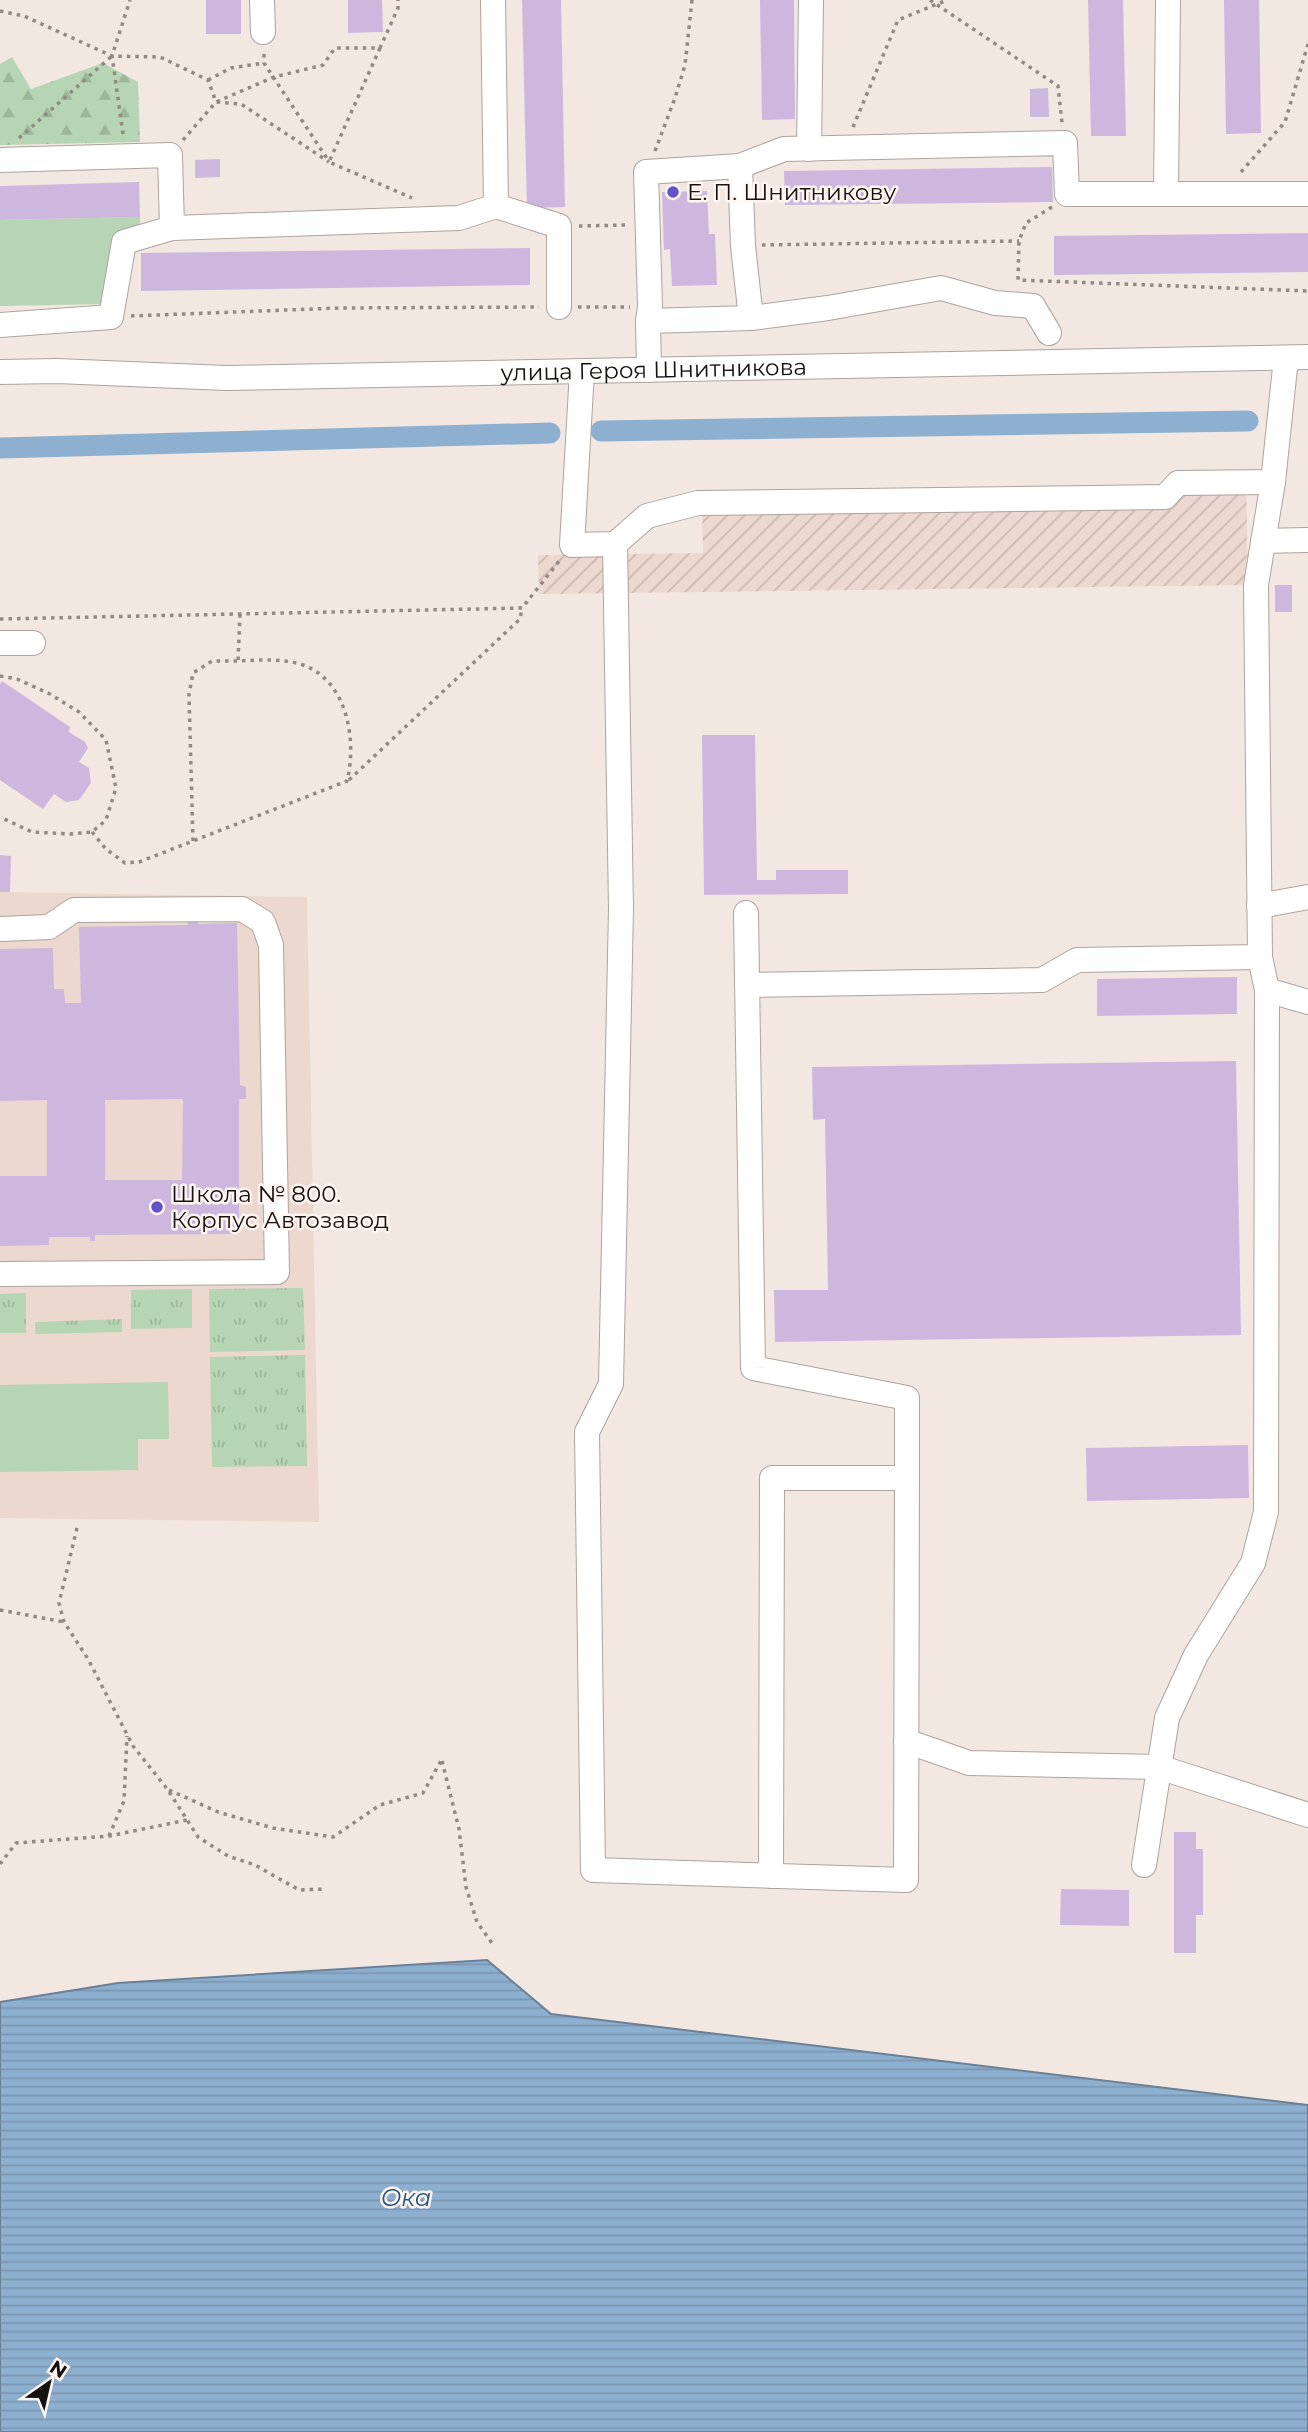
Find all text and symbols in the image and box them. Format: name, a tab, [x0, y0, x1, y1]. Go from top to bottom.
place label: Е. П. Шнитникову	[687, 178, 896, 206]
marker: Е. П. Шнитникову	[665, 184, 681, 200]
street label: улица Героя Шнитникова	[499, 353, 807, 387]
place label: Школа № 800. Корпус Автозавод	[171, 1180, 389, 1234]
marker: Школа № 800. Корпус Автозавод	[149, 1199, 165, 1215]
water label: Ока	[381, 2183, 431, 2212]
north arrow	[14, 2348, 84, 2418]
text: N	[45, 2355, 71, 2383]

